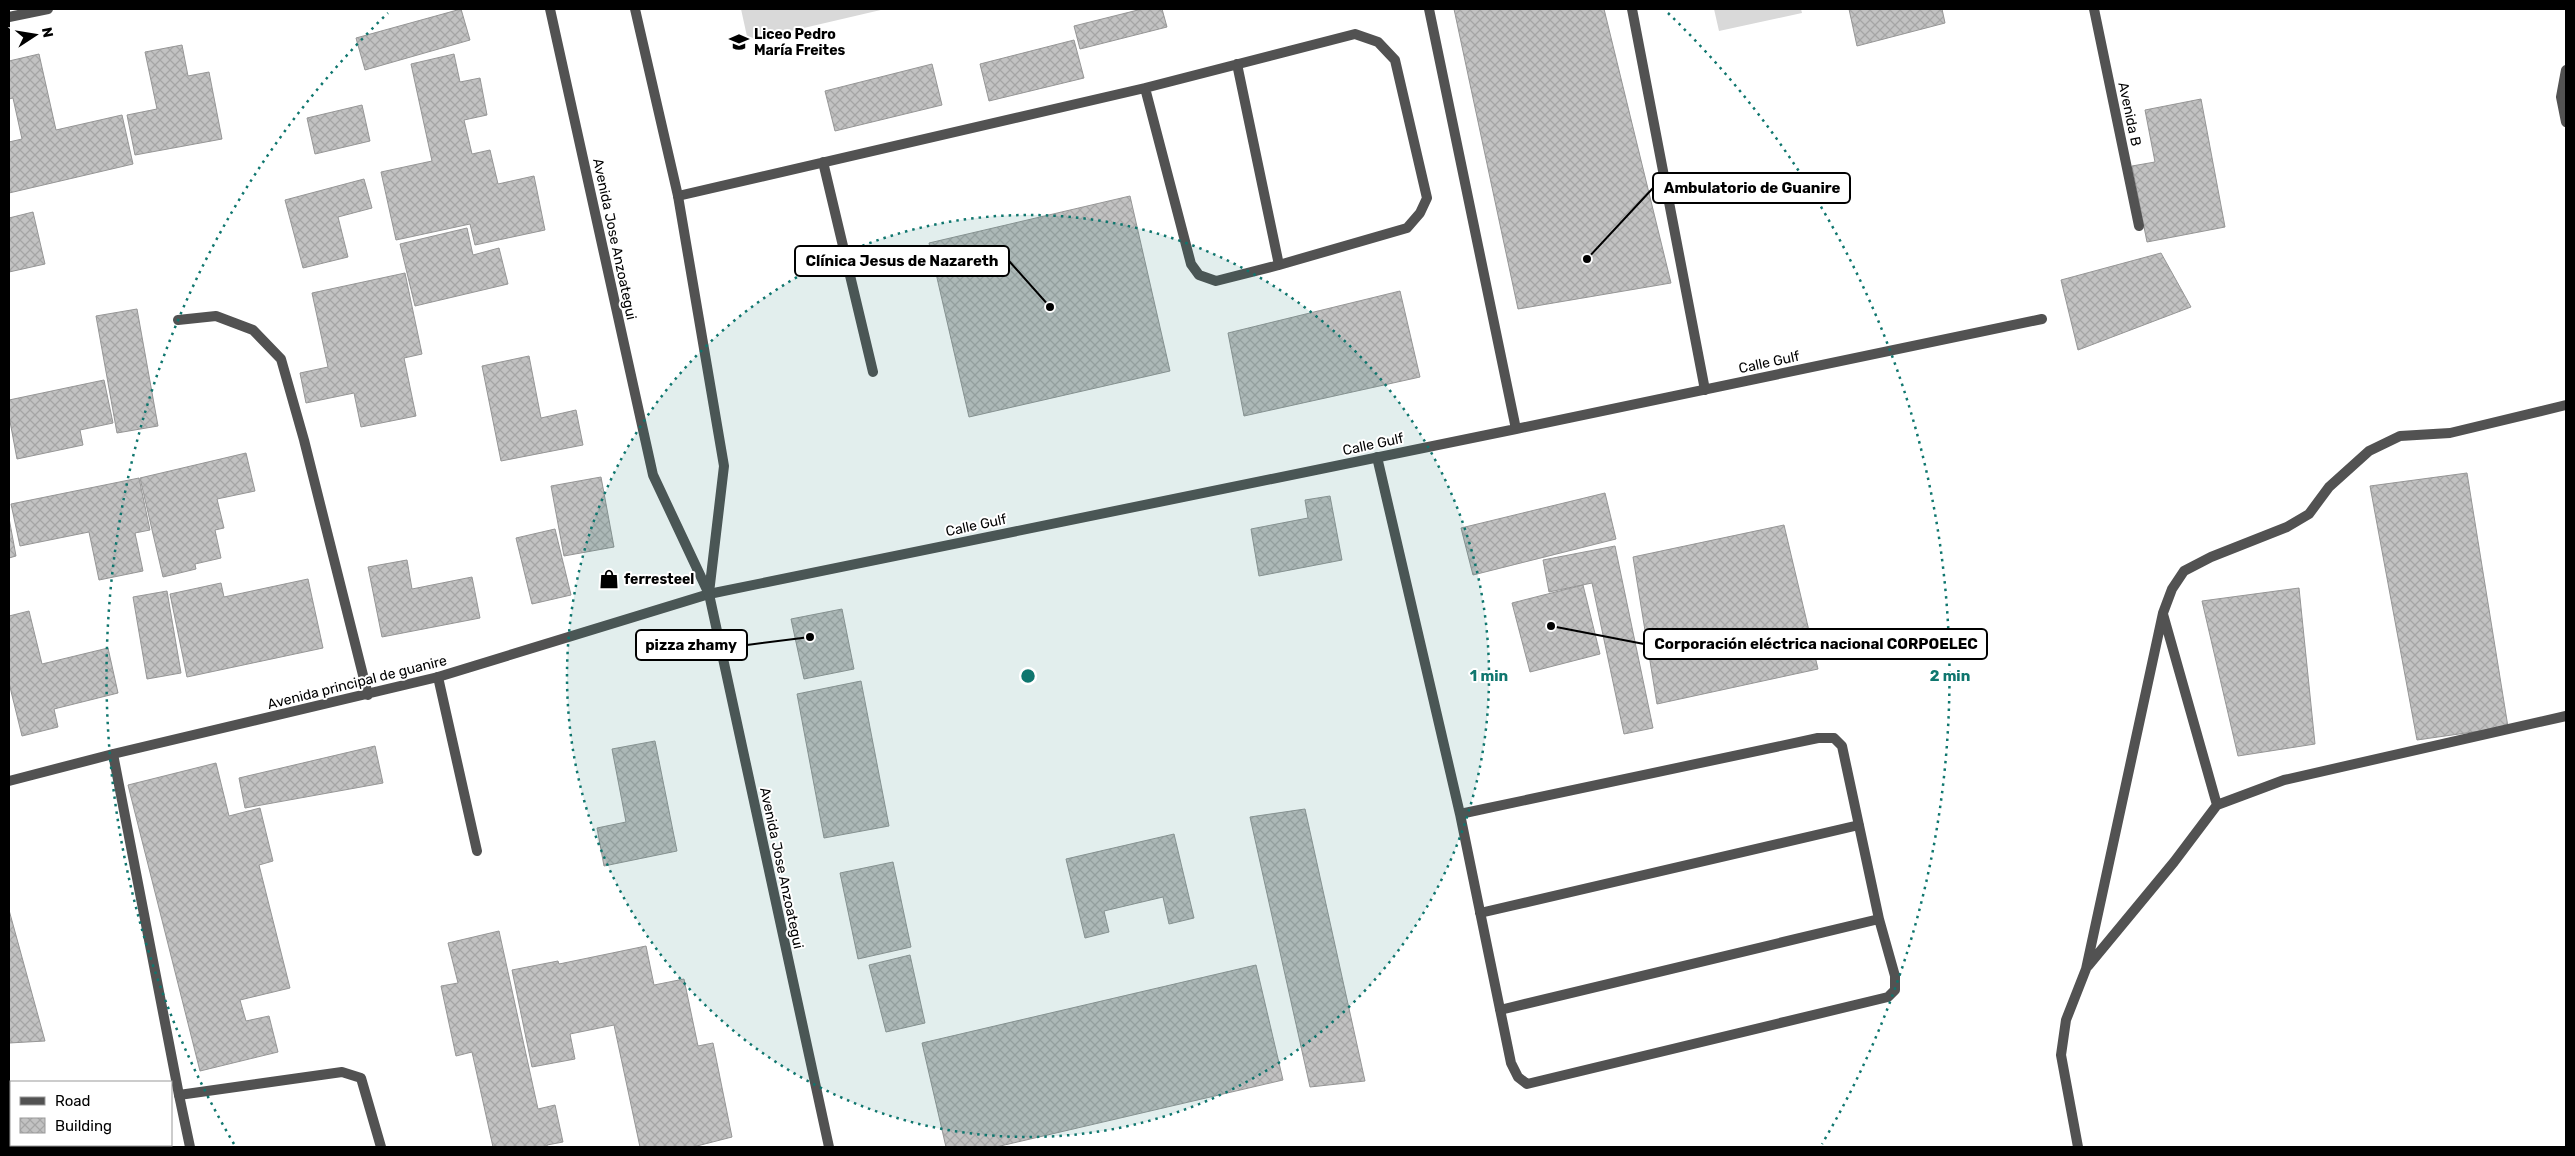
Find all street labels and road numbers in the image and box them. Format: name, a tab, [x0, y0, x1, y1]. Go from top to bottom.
street label: Avenida B	[2114, 81, 2145, 148]
street label: Avenida Jose Anzoategui	[589, 157, 640, 321]
street label: Calle Gulf	[1737, 348, 1802, 377]
street label: Calle Gulf	[1341, 430, 1406, 459]
street label: Calle Gulf	[944, 511, 1009, 540]
street label: Avenida principal de guanire	[266, 652, 449, 713]
street label: Avenida Jose Anzoategui	[756, 786, 807, 950]

